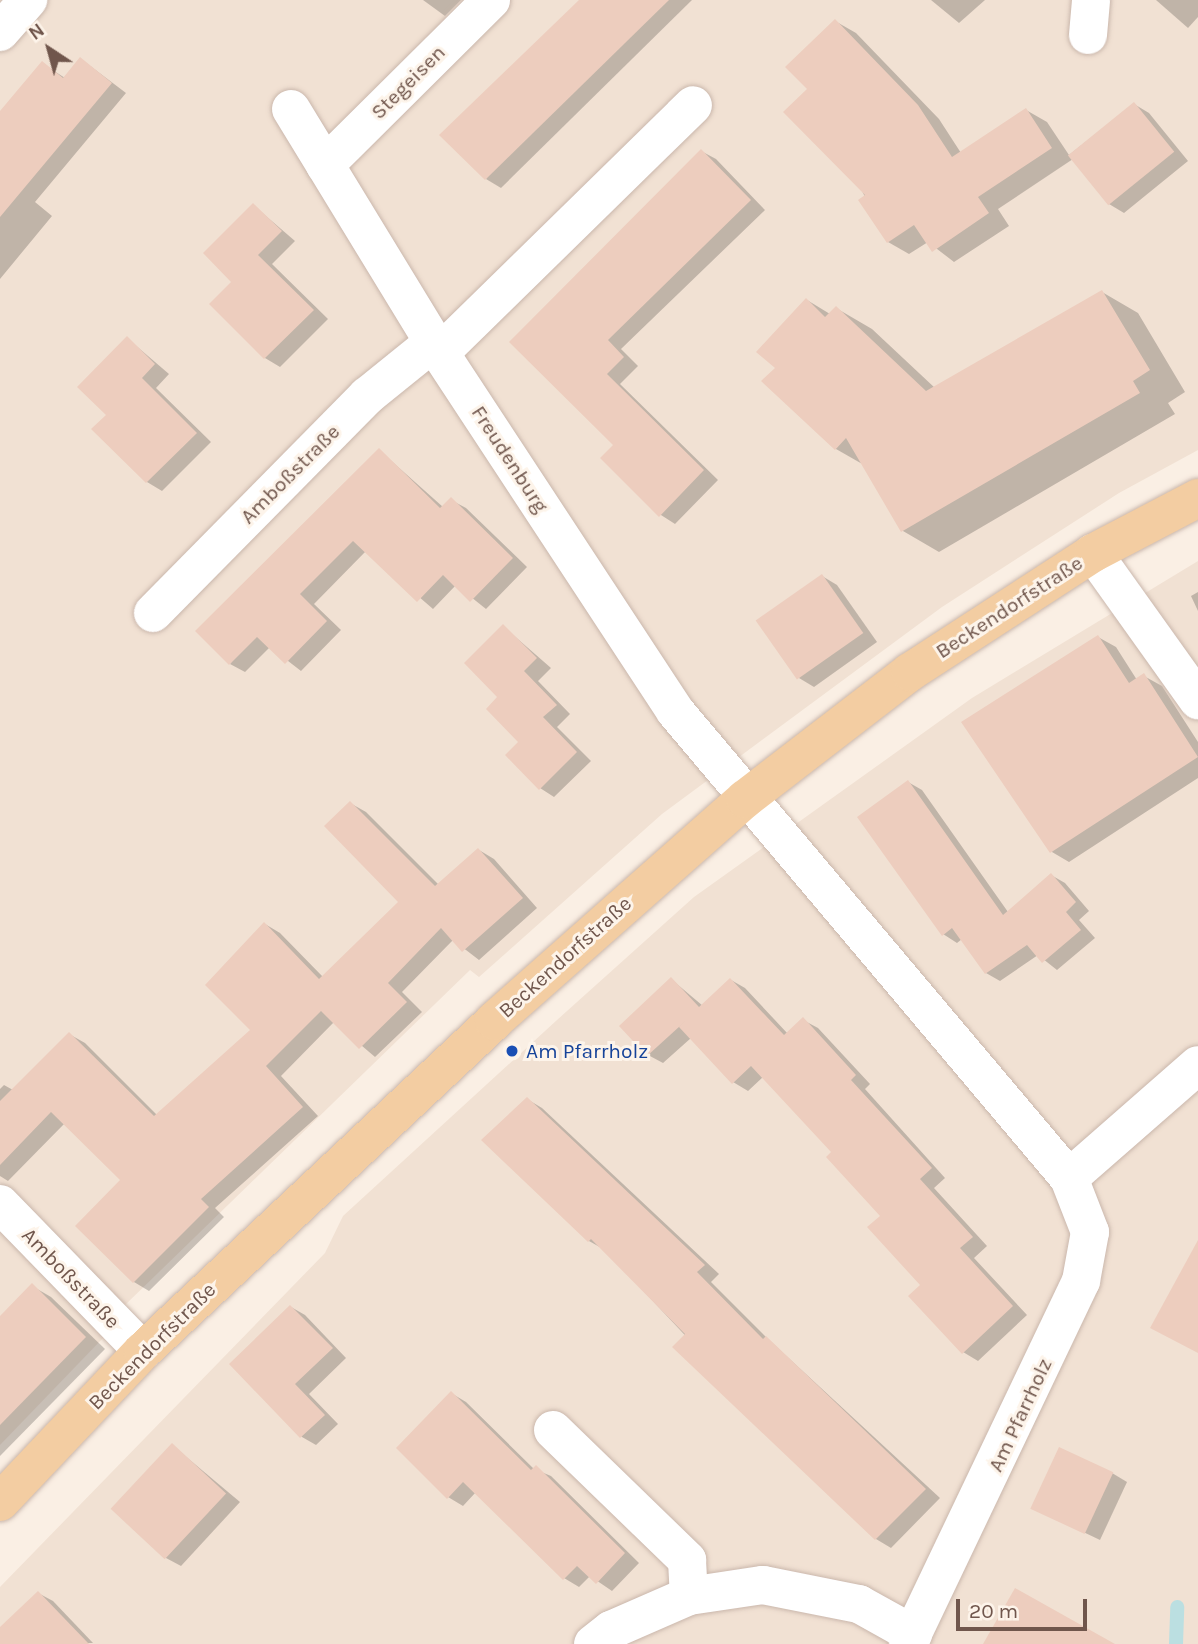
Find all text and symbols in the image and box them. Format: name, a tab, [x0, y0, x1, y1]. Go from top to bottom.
north arrow	[14, 14, 84, 84]
text: N	[25, 19, 49, 45]
street label: Stegeisen	[366, 40, 450, 124]
street label: Freudenburg	[466, 401, 554, 517]
street label: Amboßstraße	[235, 419, 345, 529]
street label: Beckendorfstraße	[931, 550, 1087, 664]
street label: Beckendorfstraße	[493, 891, 637, 1023]
place label: Am Pfarrholz	[526, 1038, 648, 1064]
marker: Am Pfarrholz	[504, 1043, 520, 1059]
street label: Amboßstraße	[17, 1222, 125, 1334]
street label: Beckendorfstraße	[83, 1277, 221, 1415]
street label: Am Pfarrholz	[983, 1354, 1057, 1476]
scale bar	[960, 1584, 1091, 1628]
text: 20 m	[969, 1599, 1018, 1623]

